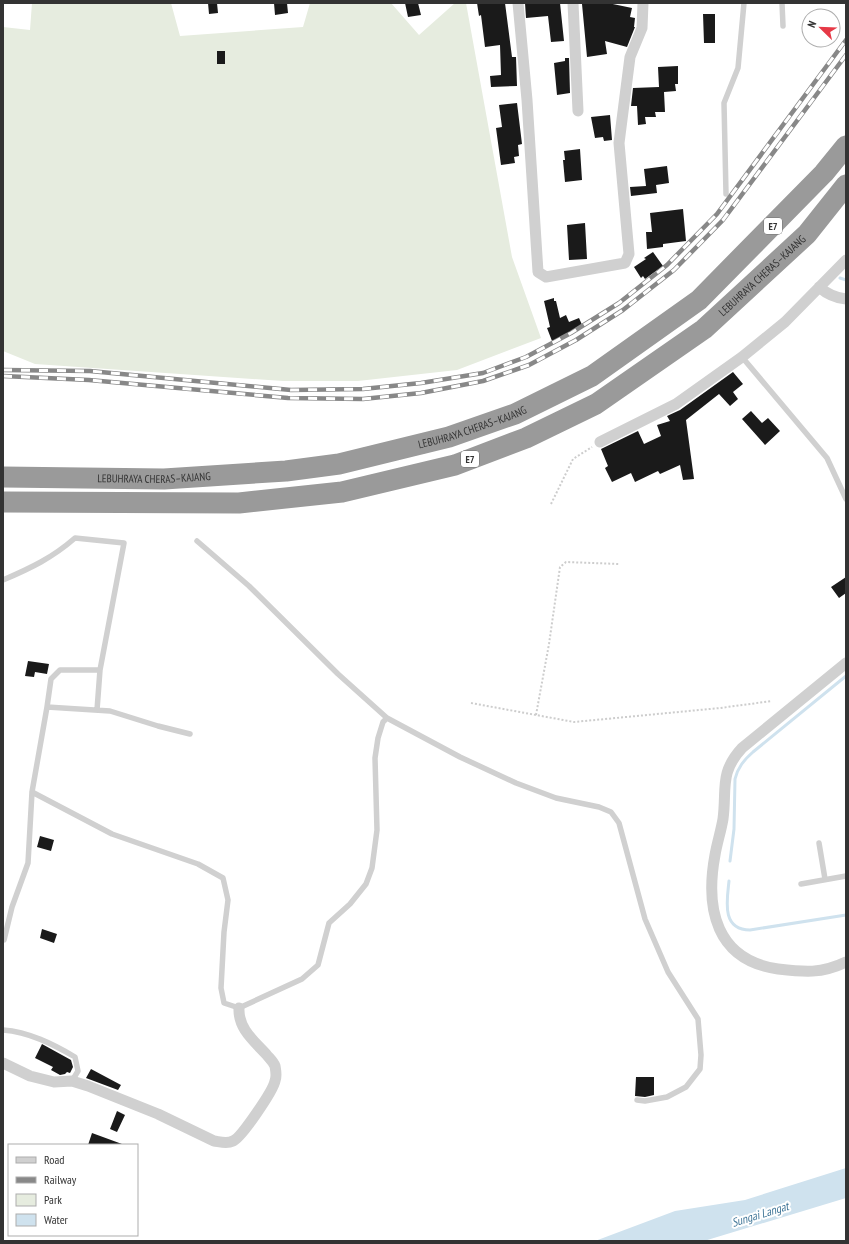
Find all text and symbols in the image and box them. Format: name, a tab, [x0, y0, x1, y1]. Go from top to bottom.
north arrow	[801, 8, 841, 48]
text: N	[804, 19, 819, 30]
road number: E7	[764, 218, 782, 234]
street label: LEBUHRAYA CHERAS–KAJANG	[716, 232, 808, 319]
street label: LEBUHRAYA CHERAS–KAJANG	[417, 403, 529, 451]
road number: E7	[461, 451, 479, 467]
street label: LEBUHRAYA CHERAS–KAJANG	[97, 469, 211, 486]
legend	[8, 1144, 138, 1236]
text: Road	[44, 1152, 64, 1167]
text: Railway	[44, 1172, 77, 1187]
text: Park	[44, 1192, 62, 1207]
water label: Sungai Langat	[730, 1198, 792, 1230]
text: Water	[44, 1212, 69, 1227]

